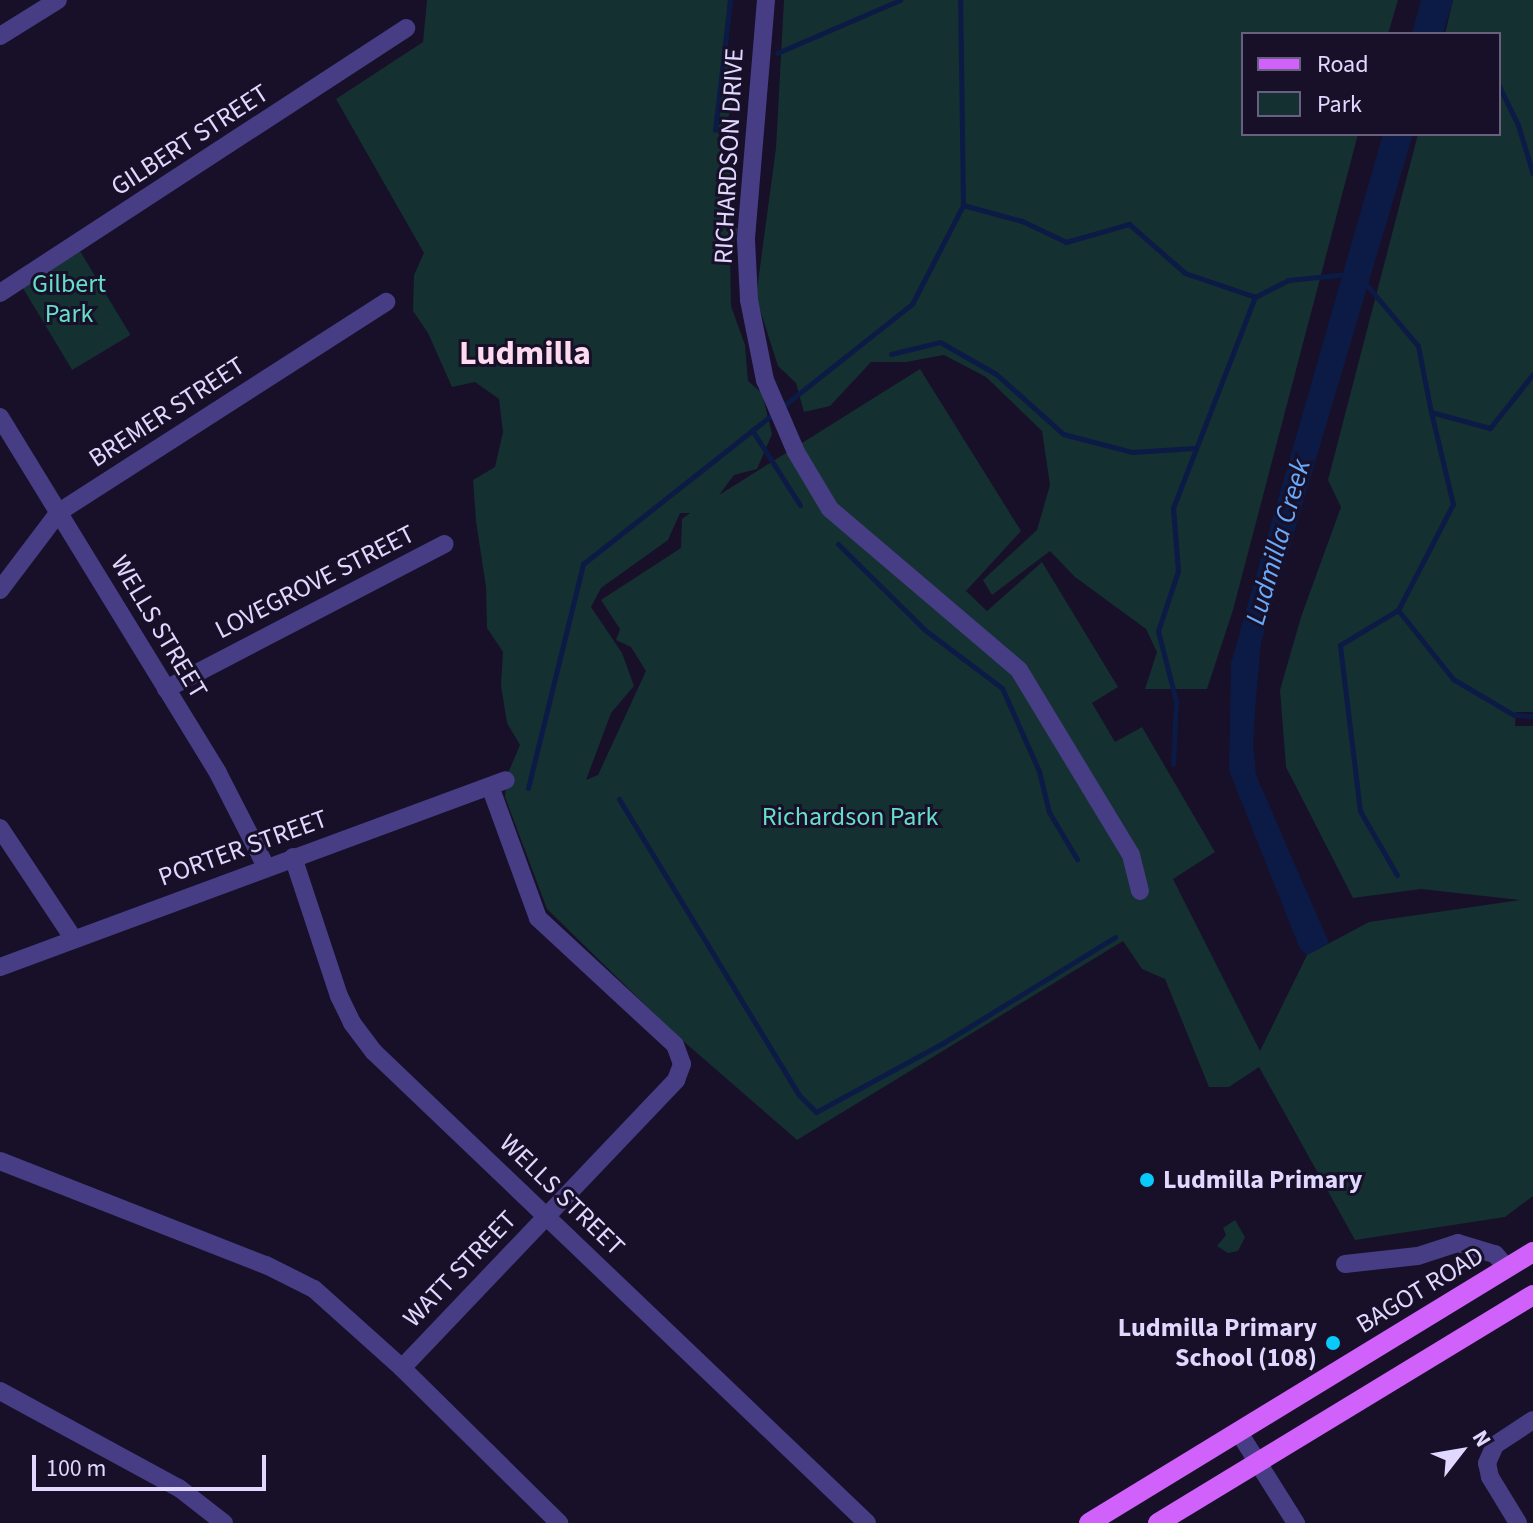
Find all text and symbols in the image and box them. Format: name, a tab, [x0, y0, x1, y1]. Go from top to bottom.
legend	[1241, 32, 1501, 136]
street label: RICHARDSON DRIVE	[708, 47, 750, 265]
text: Road	[1317, 47, 1369, 82]
street label: GILBERT STREET	[105, 77, 275, 203]
text: Park	[1317, 87, 1362, 122]
park label: Gilbert Park	[32, 268, 106, 330]
district label: Ludmilla	[459, 334, 591, 374]
street label: BREMER STREET	[83, 350, 251, 474]
water label: Ludmilla Creek	[1238, 455, 1318, 629]
street label: LOVEGROVE STREET	[210, 518, 420, 646]
street label: WELLS STREET	[104, 550, 214, 704]
park label: Richardson Park	[762, 801, 938, 833]
street label: PORTER STREET	[154, 803, 332, 893]
street label: WELLS STREET	[493, 1128, 631, 1262]
place label: Ludmilla Primary	[1163, 1164, 1362, 1196]
marker: Ludmilla Primary	[1138, 1171, 1156, 1189]
street label: WATT STREET	[397, 1204, 523, 1334]
street label: BAGOT ROAD	[1351, 1240, 1489, 1340]
place label: Ludmilla Primary School (108)	[1118, 1312, 1317, 1374]
marker: Ludmilla Primary School (108)	[1324, 1334, 1342, 1352]
north arrow	[1421, 1411, 1501, 1491]
text: N	[1464, 1424, 1499, 1453]
scale bar	[36, 1439, 270, 1489]
text: 100 m	[46, 1451, 106, 1486]

